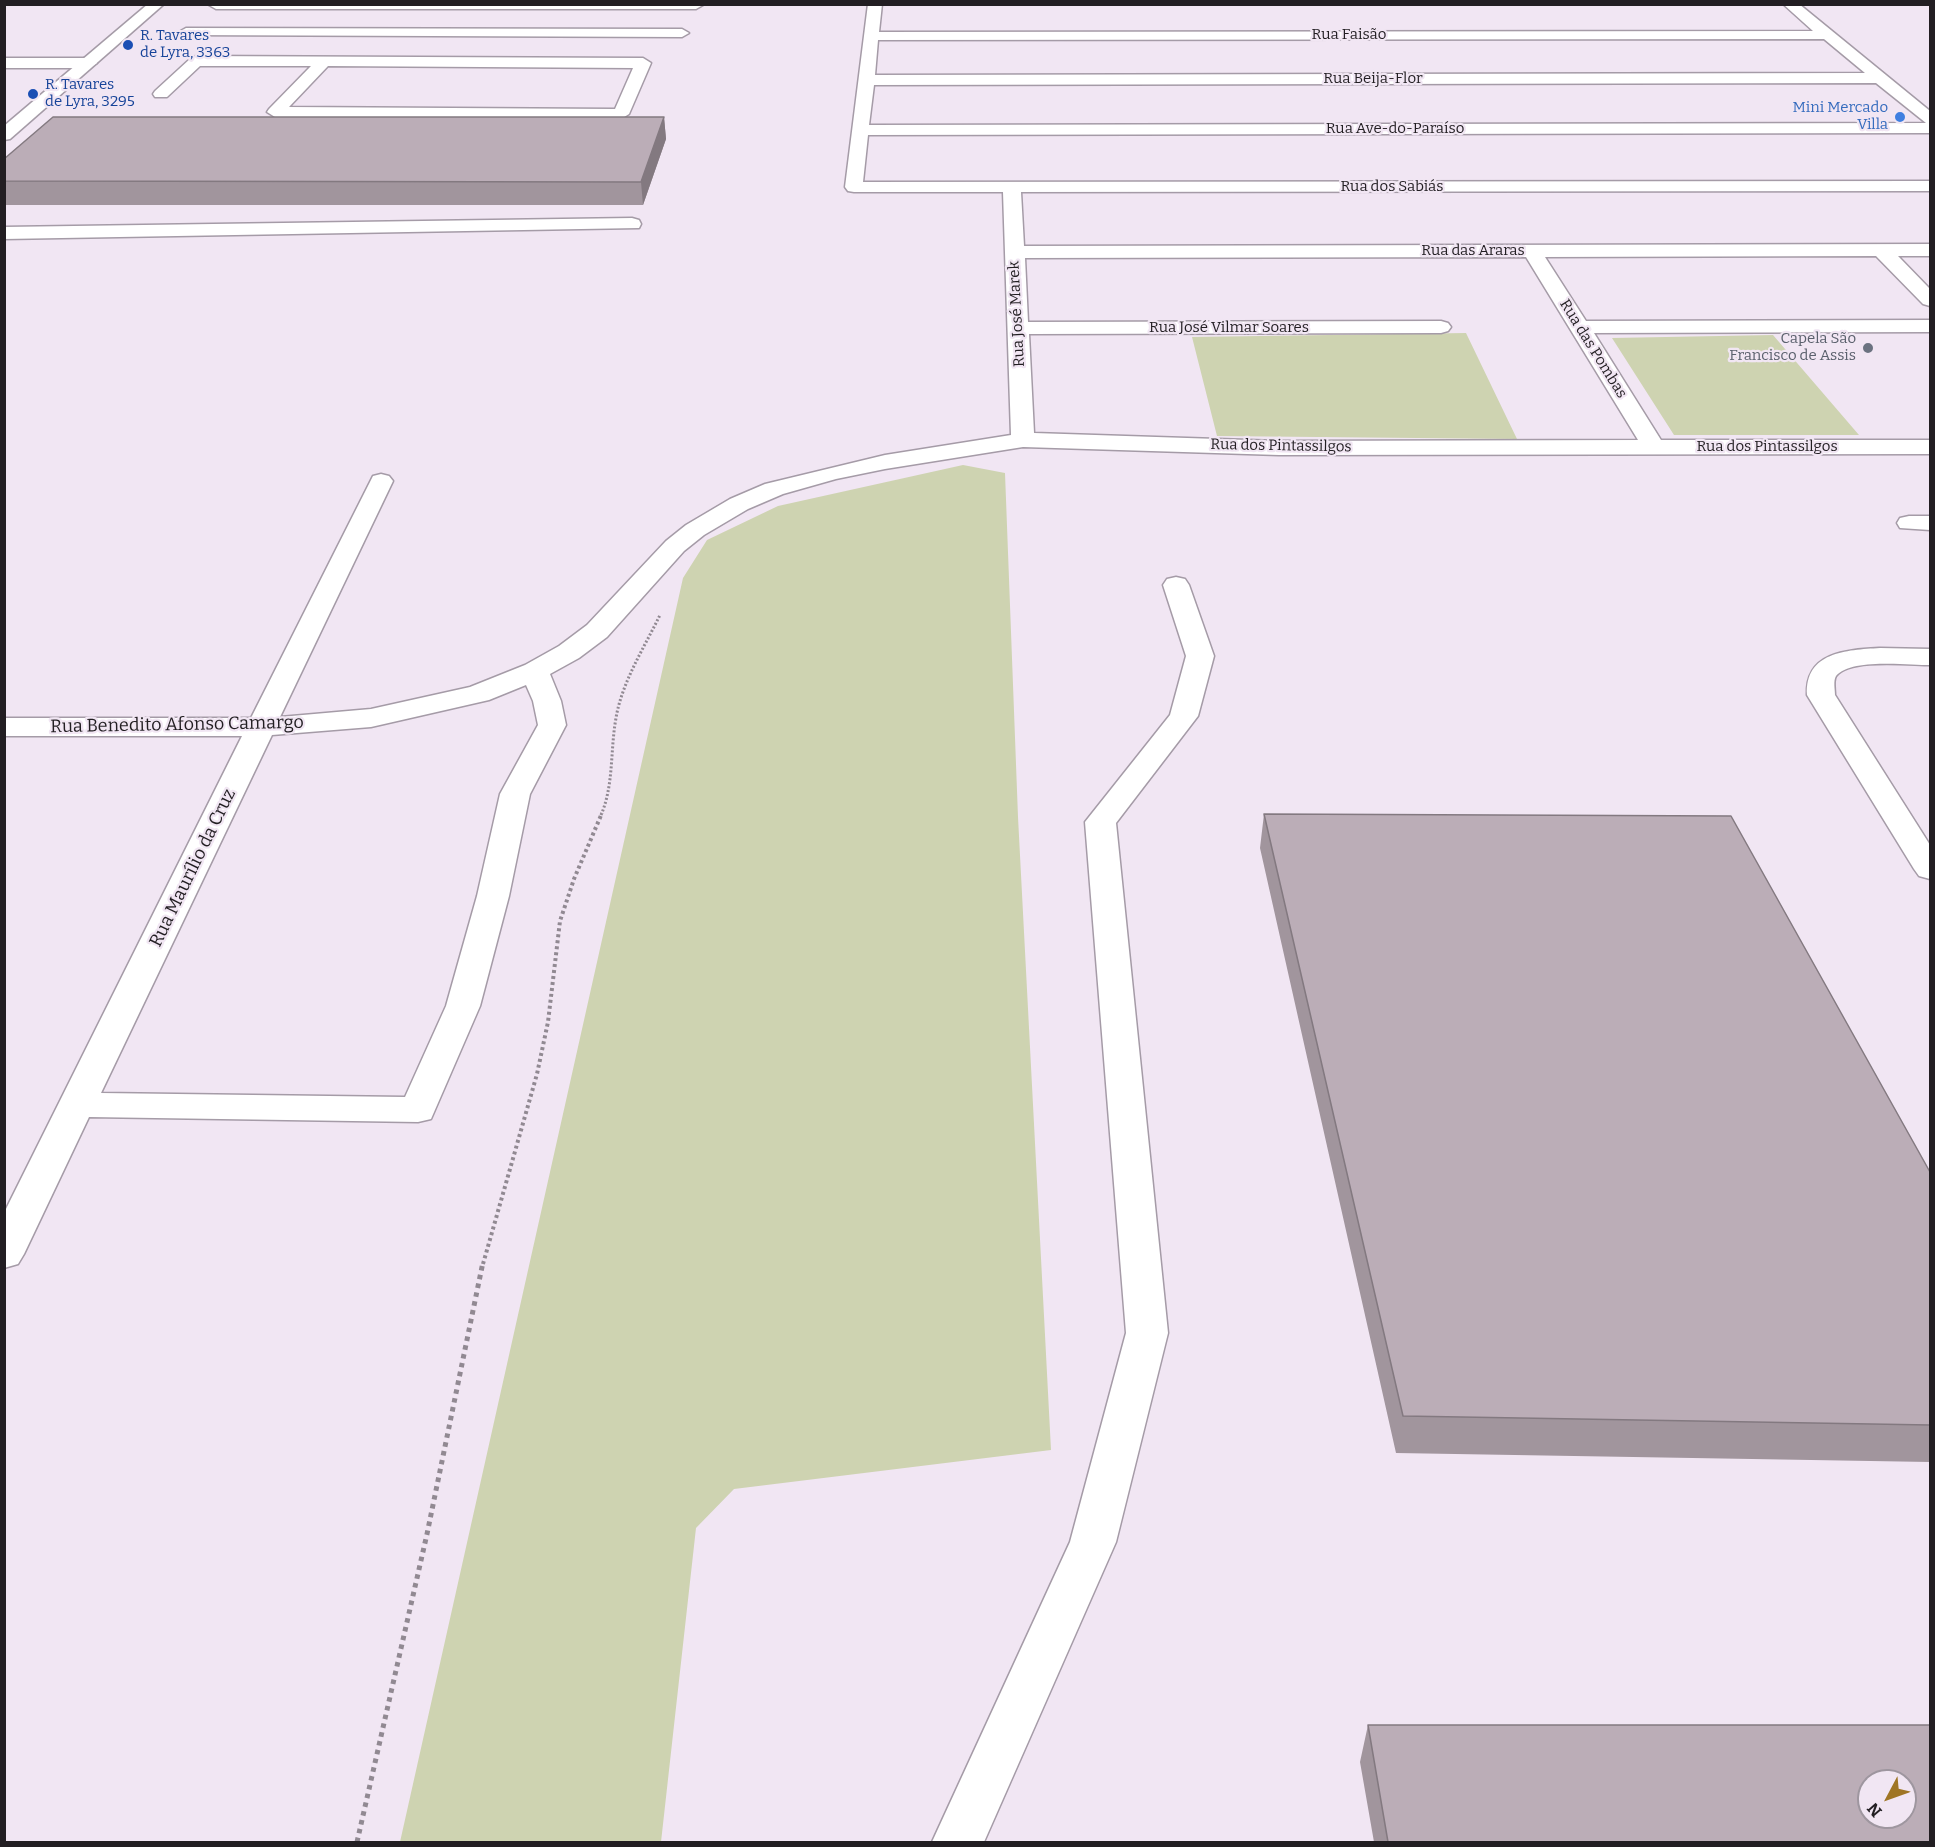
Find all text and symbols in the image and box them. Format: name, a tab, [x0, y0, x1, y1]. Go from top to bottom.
street label: Rua Faisão	[1312, 26, 1386, 44]
place label: R. Tavares de Lyra, 3363	[140, 27, 230, 62]
marker: R. Tavares de Lyra, 3363	[121, 38, 135, 52]
street label: Rua Beija-Flor	[1323, 70, 1423, 88]
place label: R. Tavares de Lyra, 3295	[45, 76, 135, 111]
marker: R. Tavares de Lyra, 3295	[26, 87, 40, 101]
place label: Mini Mercado Villa	[1792, 99, 1888, 134]
marker: Mini Mercado Villa	[1893, 110, 1907, 124]
street label: Rua Ave-do-Paraíso	[1326, 120, 1464, 138]
street label: Rua dos Sabiás	[1340, 178, 1444, 196]
street label: Rua das Araras	[1421, 242, 1525, 260]
street label: Rua José Marek	[1005, 260, 1029, 368]
street label: Rua das Pombas	[1555, 296, 1631, 402]
street label: Rua José Vilmar Soares	[1149, 319, 1309, 337]
place label: Capela São Francisco de Assis	[1729, 330, 1856, 365]
marker: Capela São Francisco de Assis	[1861, 341, 1875, 355]
street label: Rua dos Pintassilgos	[1210, 436, 1352, 456]
street label: Rua dos Pintassilgos	[1696, 438, 1838, 456]
street label: Rua Benedito Afonso Camargo	[50, 712, 304, 738]
street label: Rua Maurílio da Cruz	[145, 785, 241, 951]
north arrow	[1857, 1769, 1917, 1829]
text: N	[1863, 1799, 1886, 1821]

